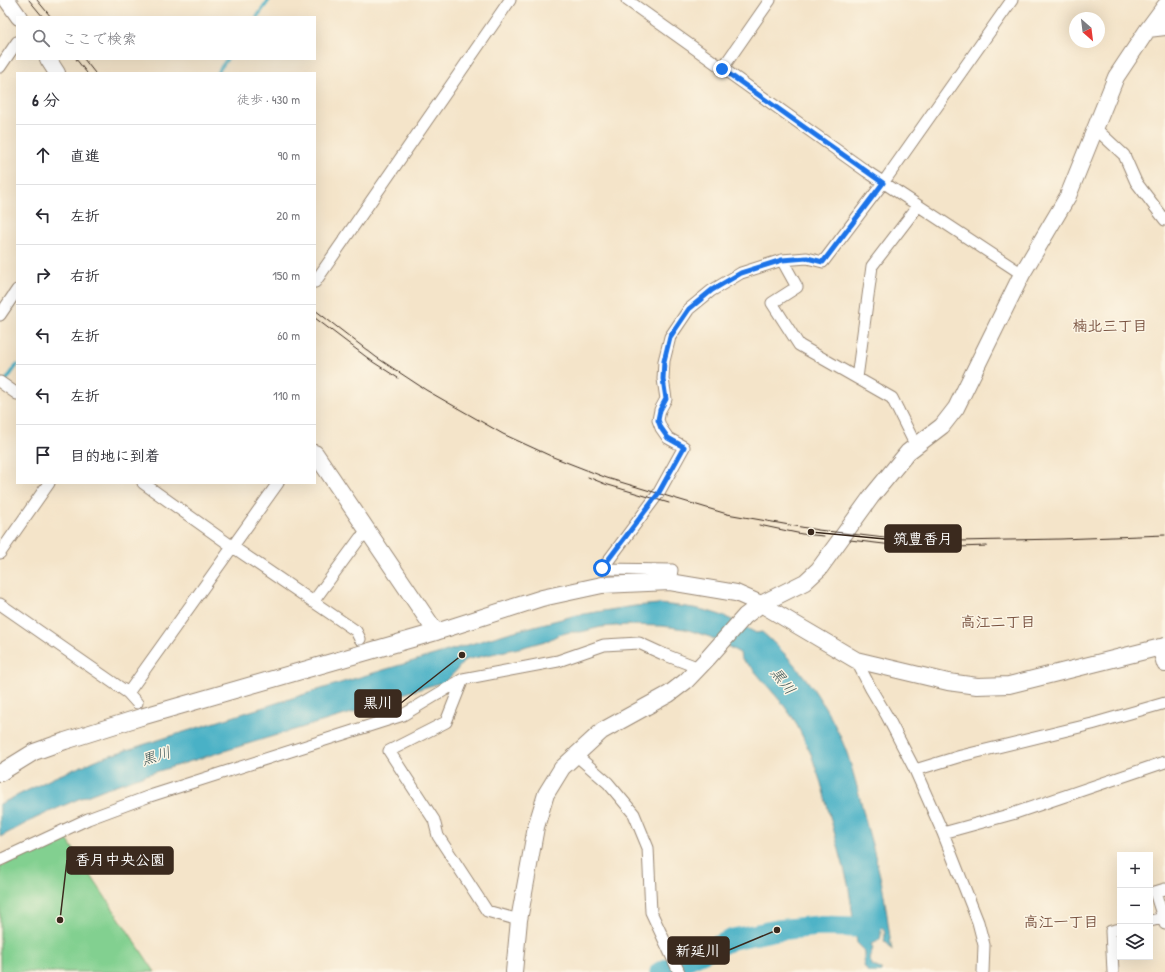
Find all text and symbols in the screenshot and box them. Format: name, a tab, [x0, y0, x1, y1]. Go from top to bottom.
north arrow	[1069, 12, 1105, 48]
search box	[16, 16, 316, 60]
icon: search	[30, 27, 52, 49]
text: ここで検索	[62, 28, 137, 49]
route end	[713, 60, 731, 78]
text: 6 分	[32, 88, 60, 111]
text: 徒歩 · 430 m	[237, 90, 300, 108]
icon: ahead	[32, 144, 54, 166]
text: 直進	[70, 145, 100, 166]
text: 90 m	[278, 146, 300, 164]
icon: left	[32, 204, 54, 226]
text: 左折	[70, 205, 100, 226]
text: 20 m	[276, 206, 300, 224]
icon: right	[32, 264, 54, 286]
text: 右折	[70, 265, 100, 286]
text: 150 m	[272, 266, 300, 284]
district label: 楠北三丁目	[1072, 315, 1148, 336]
icon: left	[32, 324, 54, 346]
text: 左折	[70, 325, 100, 346]
text: 60 m	[277, 326, 300, 344]
icon: left	[32, 384, 54, 406]
text: 左折	[70, 385, 100, 406]
text: 110 m	[273, 386, 300, 404]
icon: arrive	[32, 444, 54, 466]
text: 目的地に到着	[70, 445, 160, 466]
callout: 筑豊香月	[885, 525, 961, 552]
text: 筑豊香月	[893, 528, 953, 549]
route start	[593, 559, 611, 577]
district label: 高江二丁目	[960, 611, 1036, 632]
water label: 黒川	[766, 662, 801, 699]
callout: 黒川	[355, 690, 401, 717]
text: 黒川	[363, 692, 393, 713]
water label: 黒川	[138, 741, 173, 770]
callout: 香月中央公園	[67, 847, 173, 874]
text: 香月中央公園	[75, 849, 165, 870]
map controls	[1117, 852, 1153, 960]
button: +	[1117, 852, 1153, 888]
button: −	[1117, 888, 1153, 924]
district label: 高江一丁目	[1023, 911, 1099, 932]
button: layers	[1117, 924, 1153, 960]
callout: 新延川	[668, 937, 729, 964]
text: 新延川	[675, 940, 721, 961]

